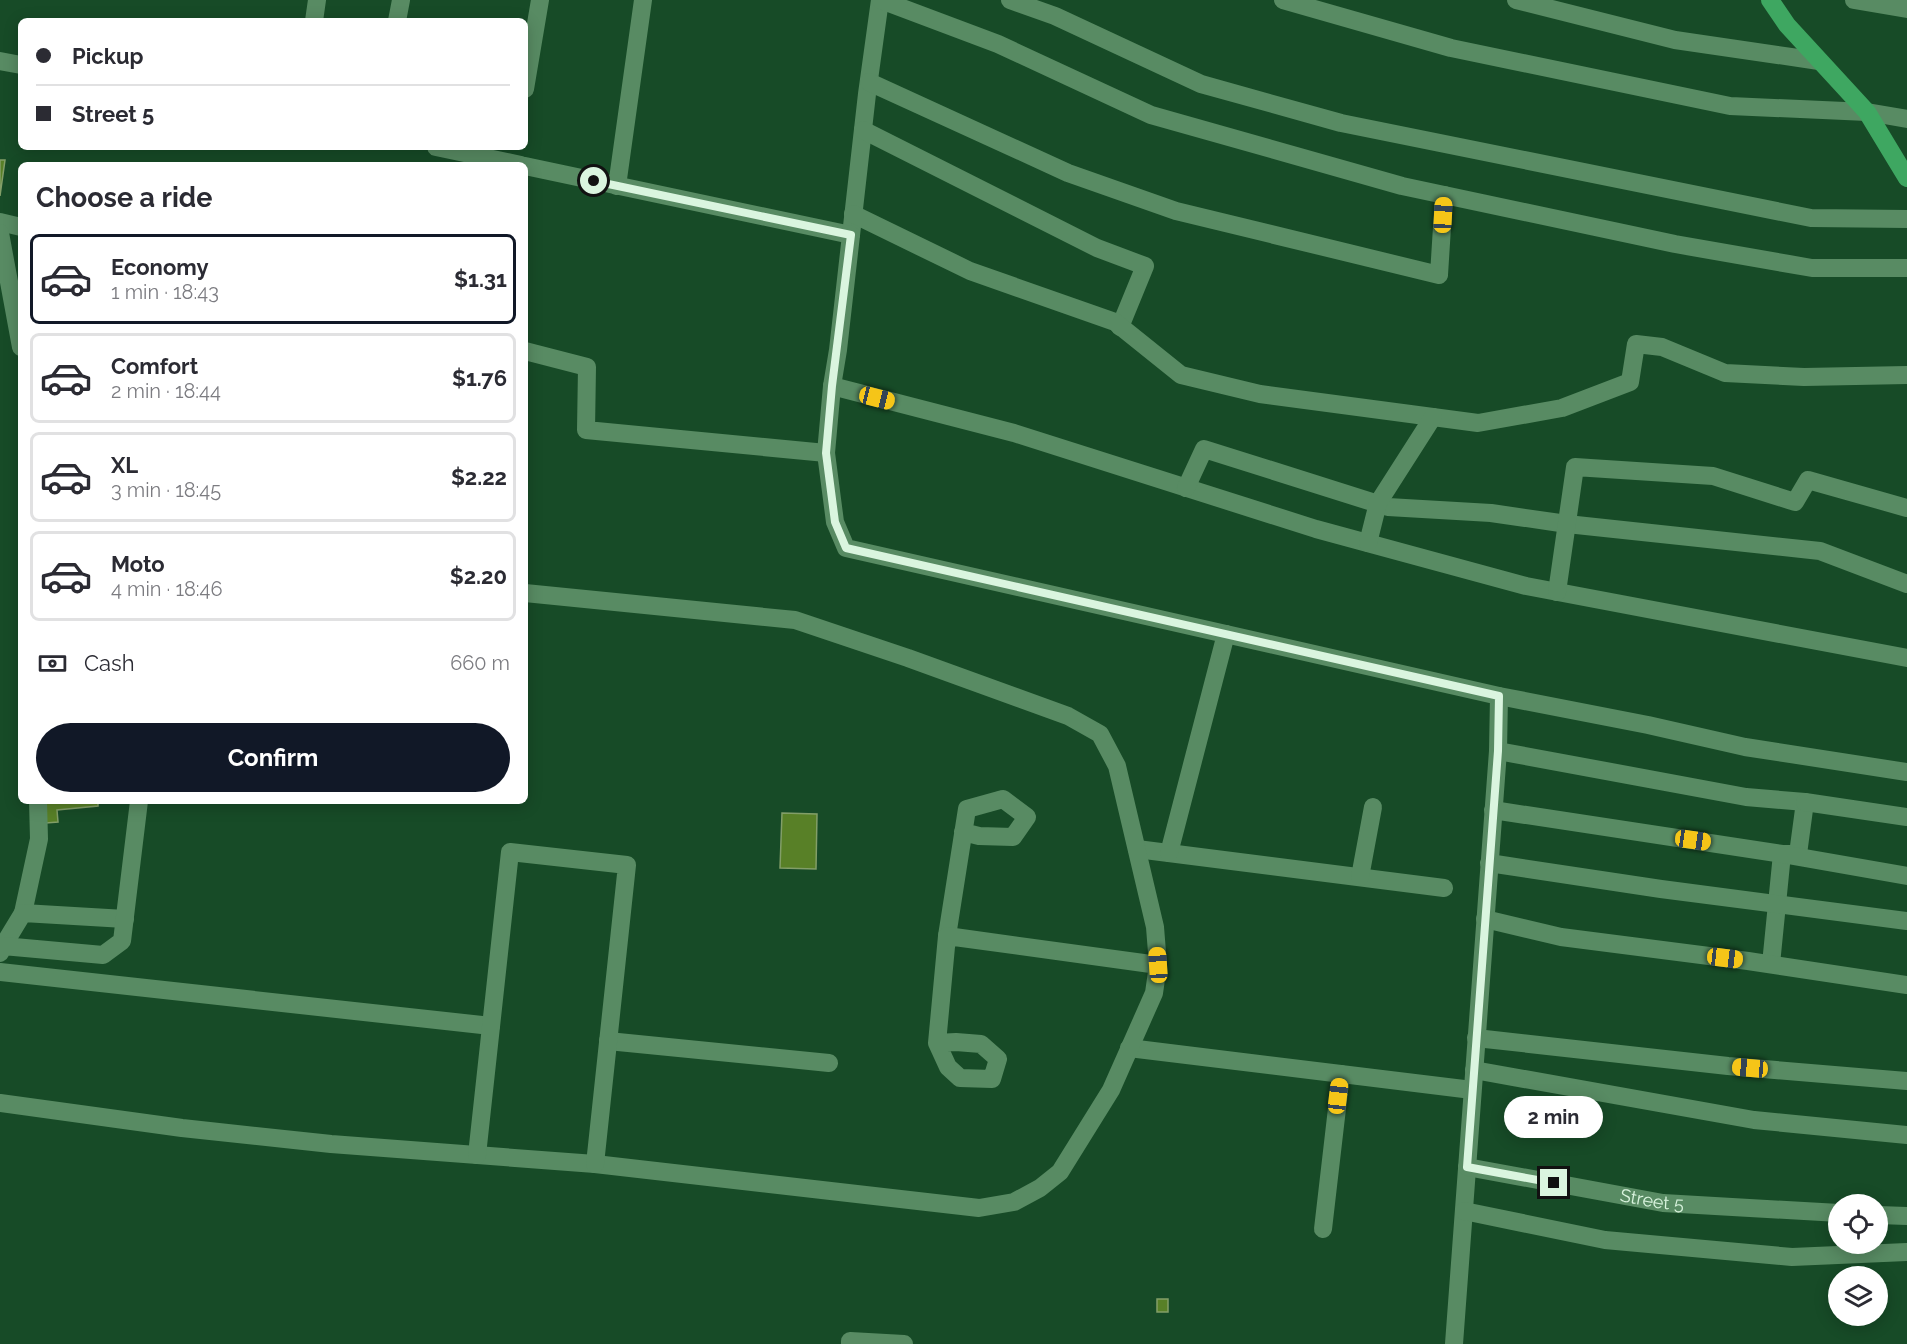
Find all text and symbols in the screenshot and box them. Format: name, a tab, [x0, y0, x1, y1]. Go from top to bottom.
text: Pickup	[72, 43, 144, 69]
text: Street 5	[72, 101, 154, 127]
route start	[580, 167, 607, 194]
text: Choose a ride	[36, 182, 212, 213]
car	[1433, 197, 1453, 233]
icon: car	[39, 252, 93, 306]
text: Economy	[111, 254, 209, 280]
text: $1.31	[454, 266, 507, 292]
text: 1 min · 18:43	[111, 280, 219, 304]
icon: car	[39, 351, 93, 405]
text: Comfort	[111, 353, 198, 379]
text: $1.76	[452, 365, 507, 391]
text: 2 min · 18:44	[111, 379, 221, 403]
car	[857, 385, 897, 411]
icon: car	[39, 450, 93, 504]
text: XL	[111, 452, 138, 478]
text: $2.22	[451, 464, 507, 490]
text: 3 min · 18:45	[111, 478, 221, 502]
icon: car	[39, 549, 93, 603]
text: Moto	[111, 551, 165, 577]
text: $2.20	[450, 563, 507, 589]
text: 4 min · 18:46	[111, 577, 223, 601]
icon: cash	[36, 647, 69, 680]
text: Cash	[84, 650, 135, 676]
text: 660 m	[450, 651, 510, 675]
button: Confirm	[36, 723, 510, 792]
car	[1674, 829, 1712, 851]
car	[1148, 946, 1168, 984]
car	[1706, 947, 1744, 969]
car	[1731, 1057, 1769, 1079]
car	[1327, 1077, 1349, 1115]
callout: 2 min	[1504, 1096, 1604, 1138]
text: 2 min	[1528, 1105, 1579, 1129]
route end	[1540, 1169, 1567, 1196]
street label: Street 5	[1618, 1184, 1685, 1214]
map controls	[1828, 1194, 1888, 1326]
button: locate	[1828, 1194, 1888, 1254]
button: layers	[1828, 1266, 1888, 1326]

